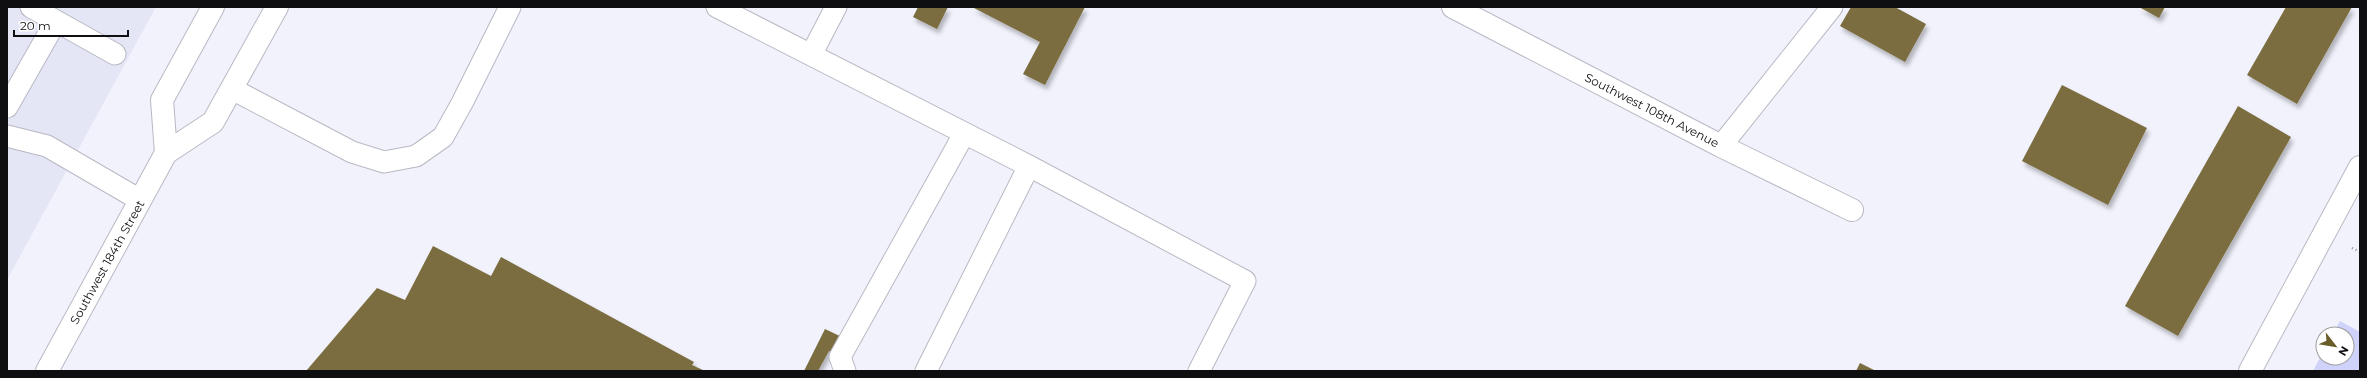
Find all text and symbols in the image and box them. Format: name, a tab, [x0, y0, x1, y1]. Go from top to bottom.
scale bar	[14, 12, 128, 38]
text: 20 m	[20, 18, 51, 33]
street label: Southwest 108th Avenue	[1582, 70, 1722, 150]
street label: Southwest 184th Street	[67, 197, 147, 327]
north arrow	[2315, 326, 2355, 366]
text: N	[2335, 344, 2352, 359]

